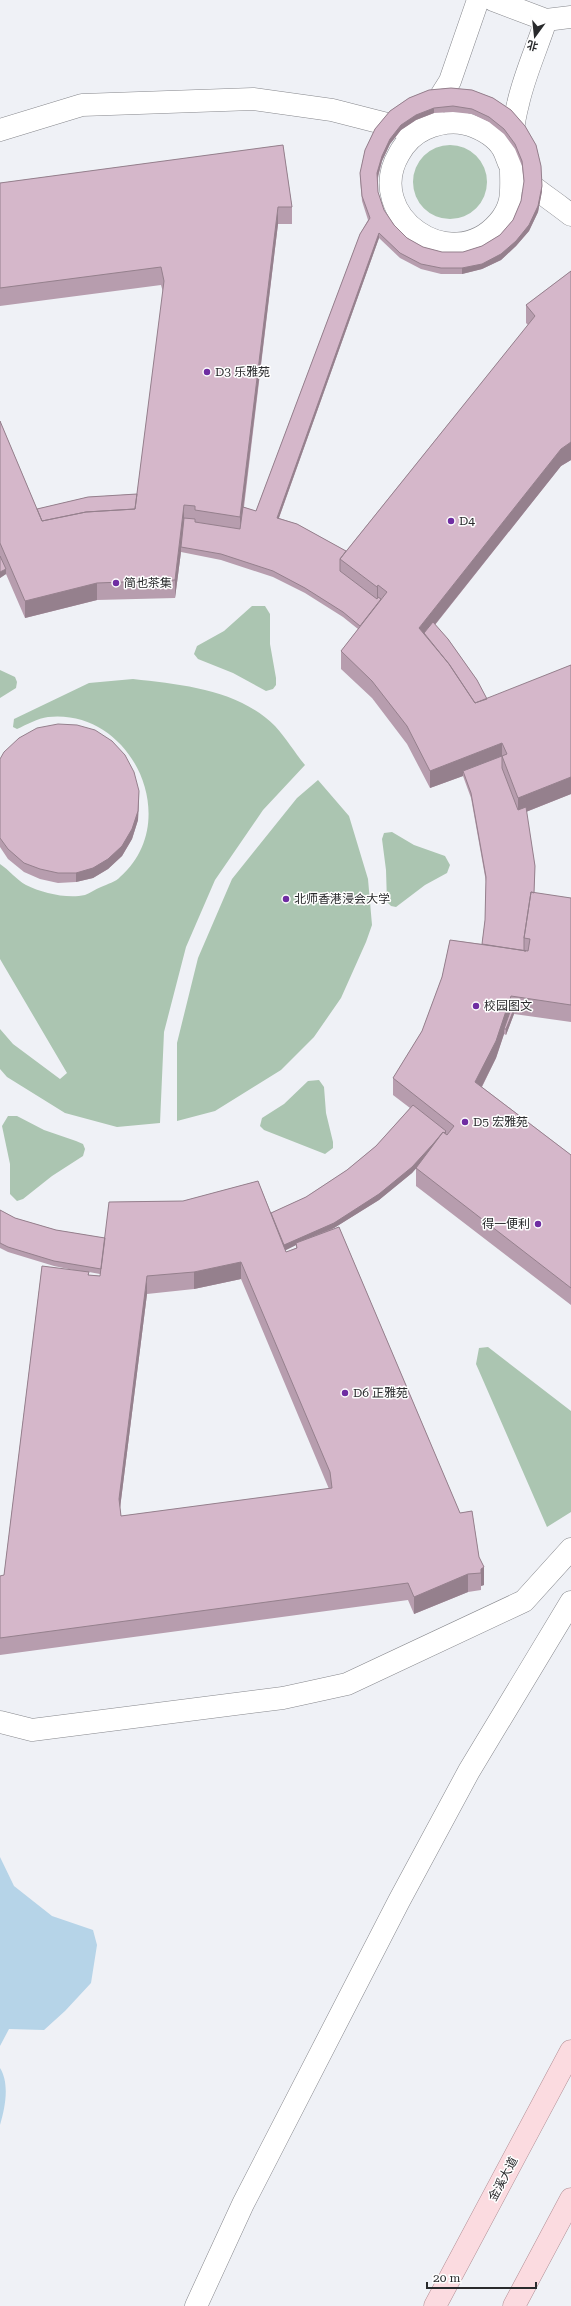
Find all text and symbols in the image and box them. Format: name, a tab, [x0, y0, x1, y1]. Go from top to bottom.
north arrow	[515, 16, 555, 56]
text: 北	[526, 37, 540, 53]
place label: D3 乐雅苑	[215, 365, 270, 379]
marker: D3 乐雅苑	[202, 367, 212, 377]
place label: D4	[459, 514, 475, 528]
marker: D4	[446, 516, 456, 526]
place label: 简也茶集	[124, 576, 172, 590]
marker: 简也茶集	[111, 578, 121, 588]
place label: 北师香港浸会大学	[294, 892, 390, 906]
marker: 北师香港浸会大学	[281, 894, 291, 904]
place label: 校园图文	[484, 999, 532, 1013]
marker: 校园图文	[471, 1001, 481, 1011]
place label: D5 宏雅苑	[473, 1115, 528, 1129]
marker: D5 宏雅苑	[460, 1117, 470, 1127]
place label: 得一便利	[482, 1217, 530, 1231]
marker: 得一便利	[533, 1219, 543, 1229]
place label: D6 正雅苑	[353, 1386, 408, 1400]
marker: D6 正雅苑	[340, 1388, 350, 1398]
street label: 金溪大道	[486, 2155, 520, 2203]
scale bar	[427, 2264, 536, 2290]
text: 20 m	[433, 2271, 460, 2285]

